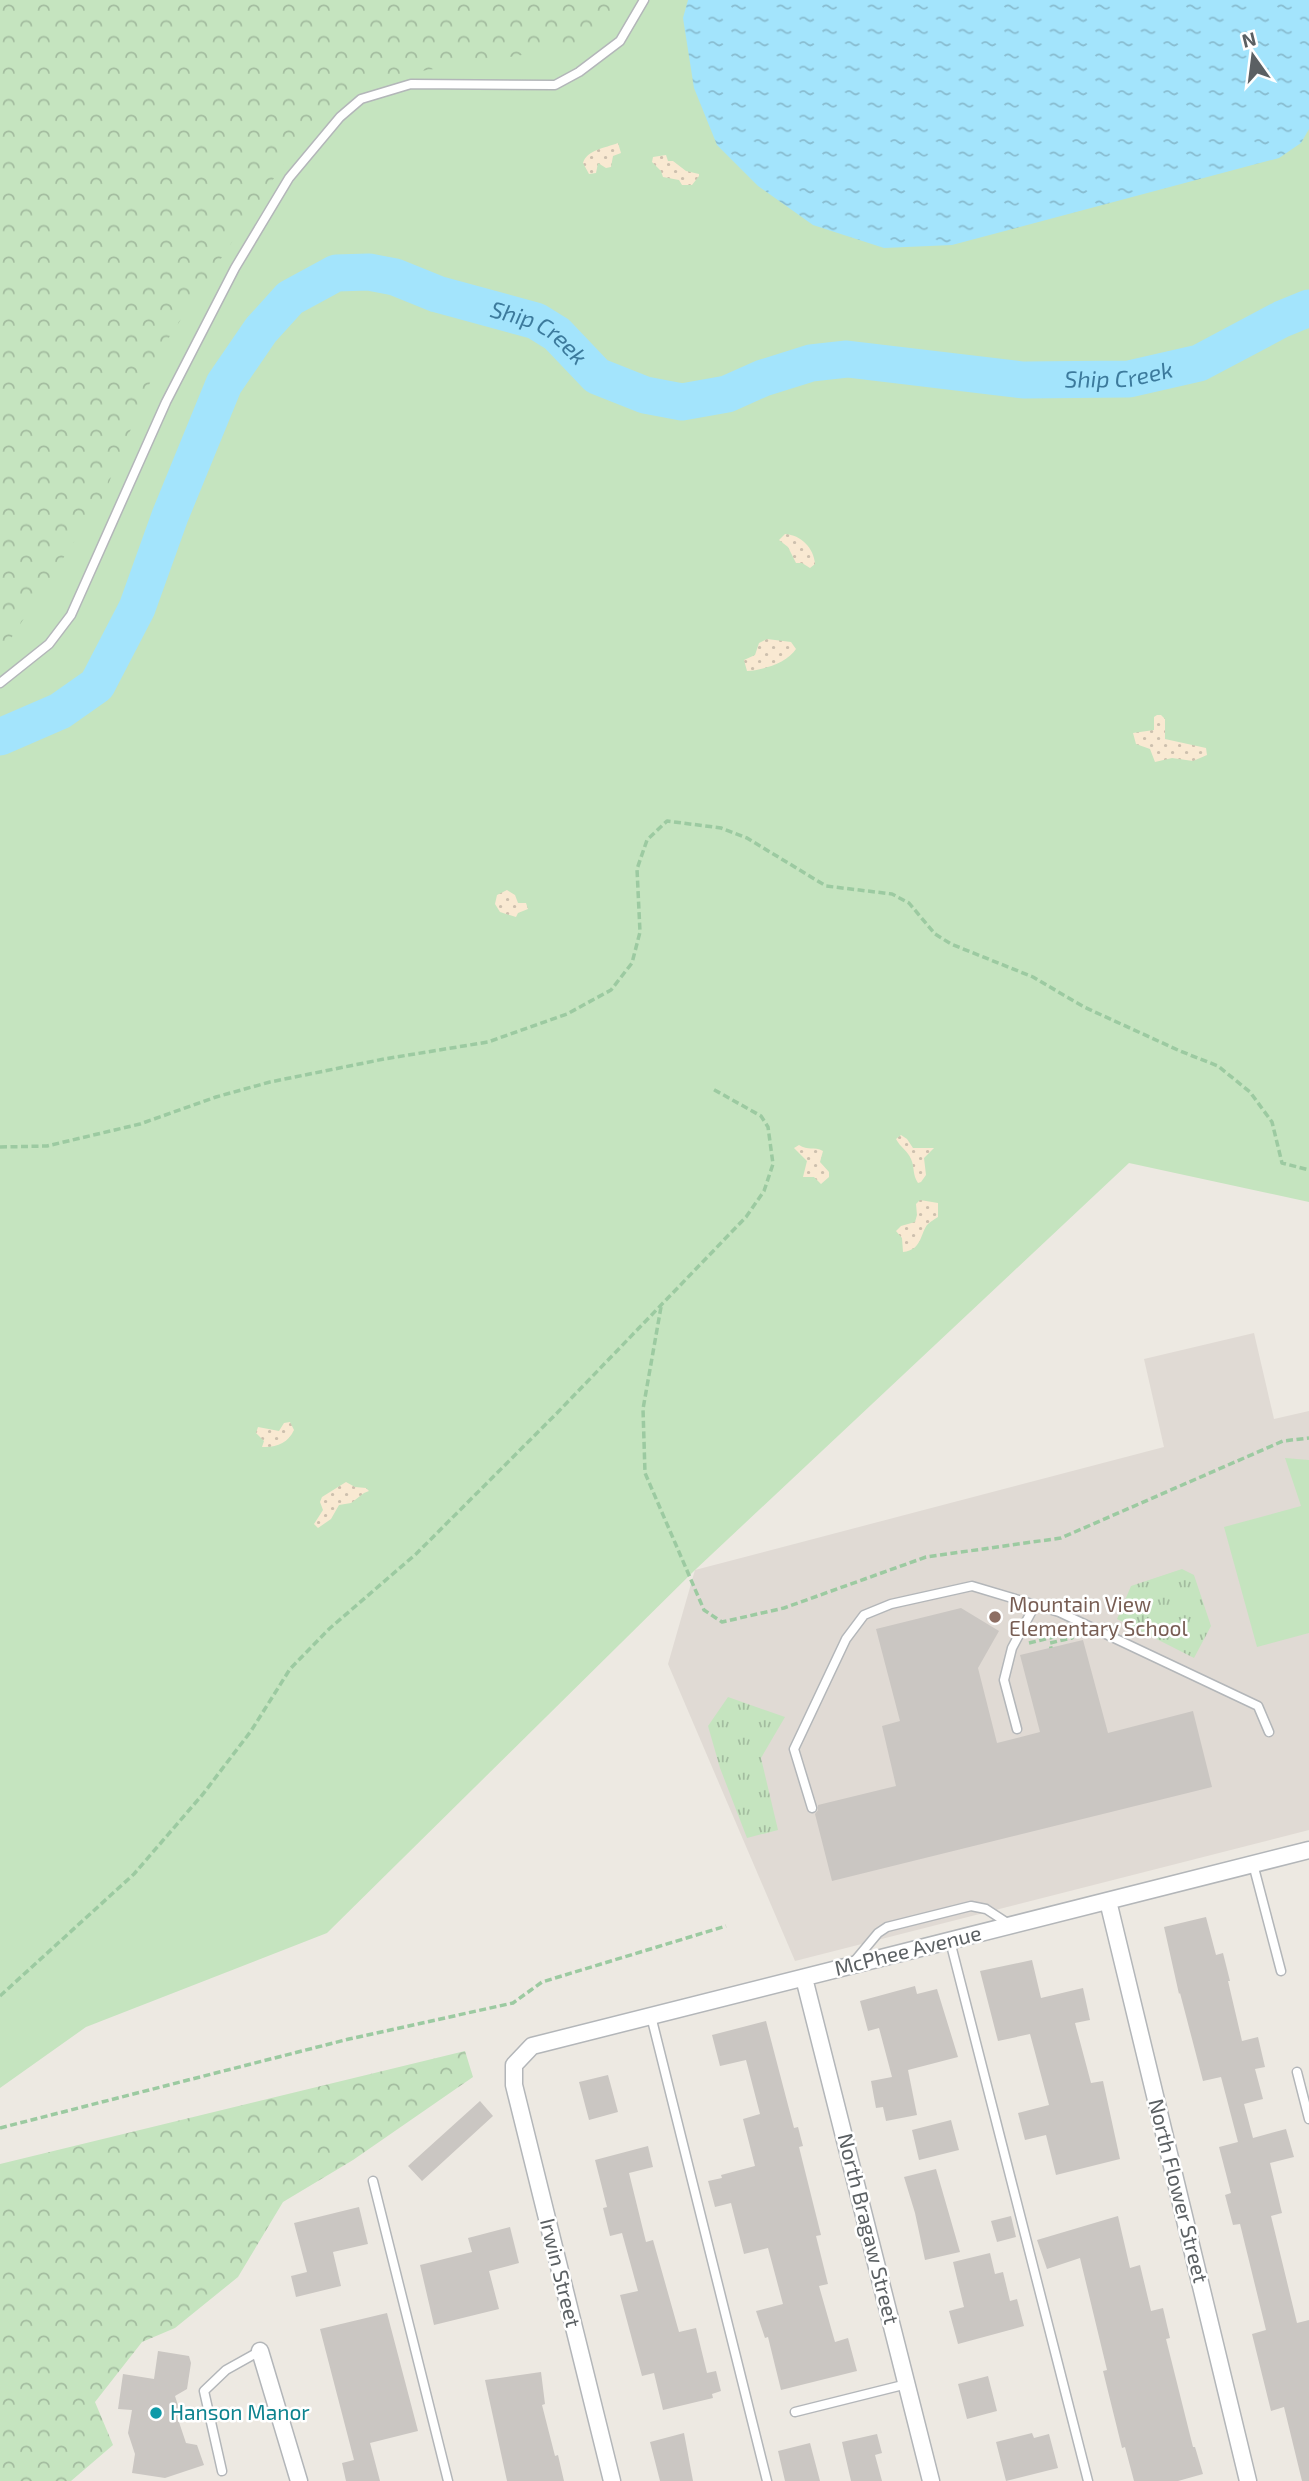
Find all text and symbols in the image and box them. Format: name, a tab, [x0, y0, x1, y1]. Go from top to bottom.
north arrow	[1218, 21, 1288, 91]
text: N	[1239, 26, 1258, 52]
water label: Ship Creek	[488, 294, 594, 370]
water label: Ship Creek	[1064, 354, 1175, 393]
place label: Mountain View Elementary School	[1009, 1591, 1189, 1640]
marker: Mountain View Elementary School	[987, 1609, 1003, 1625]
street label: McPhee Avenue	[832, 1919, 984, 1980]
street label: North Flower Street	[1144, 2096, 1214, 2285]
street label: North Bragaw Street	[834, 2130, 905, 2327]
street label: Irwin Street	[536, 2215, 587, 2330]
place label: Hanson Manor	[170, 2399, 310, 2424]
marker: Hanson Manor	[148, 2405, 164, 2421]

